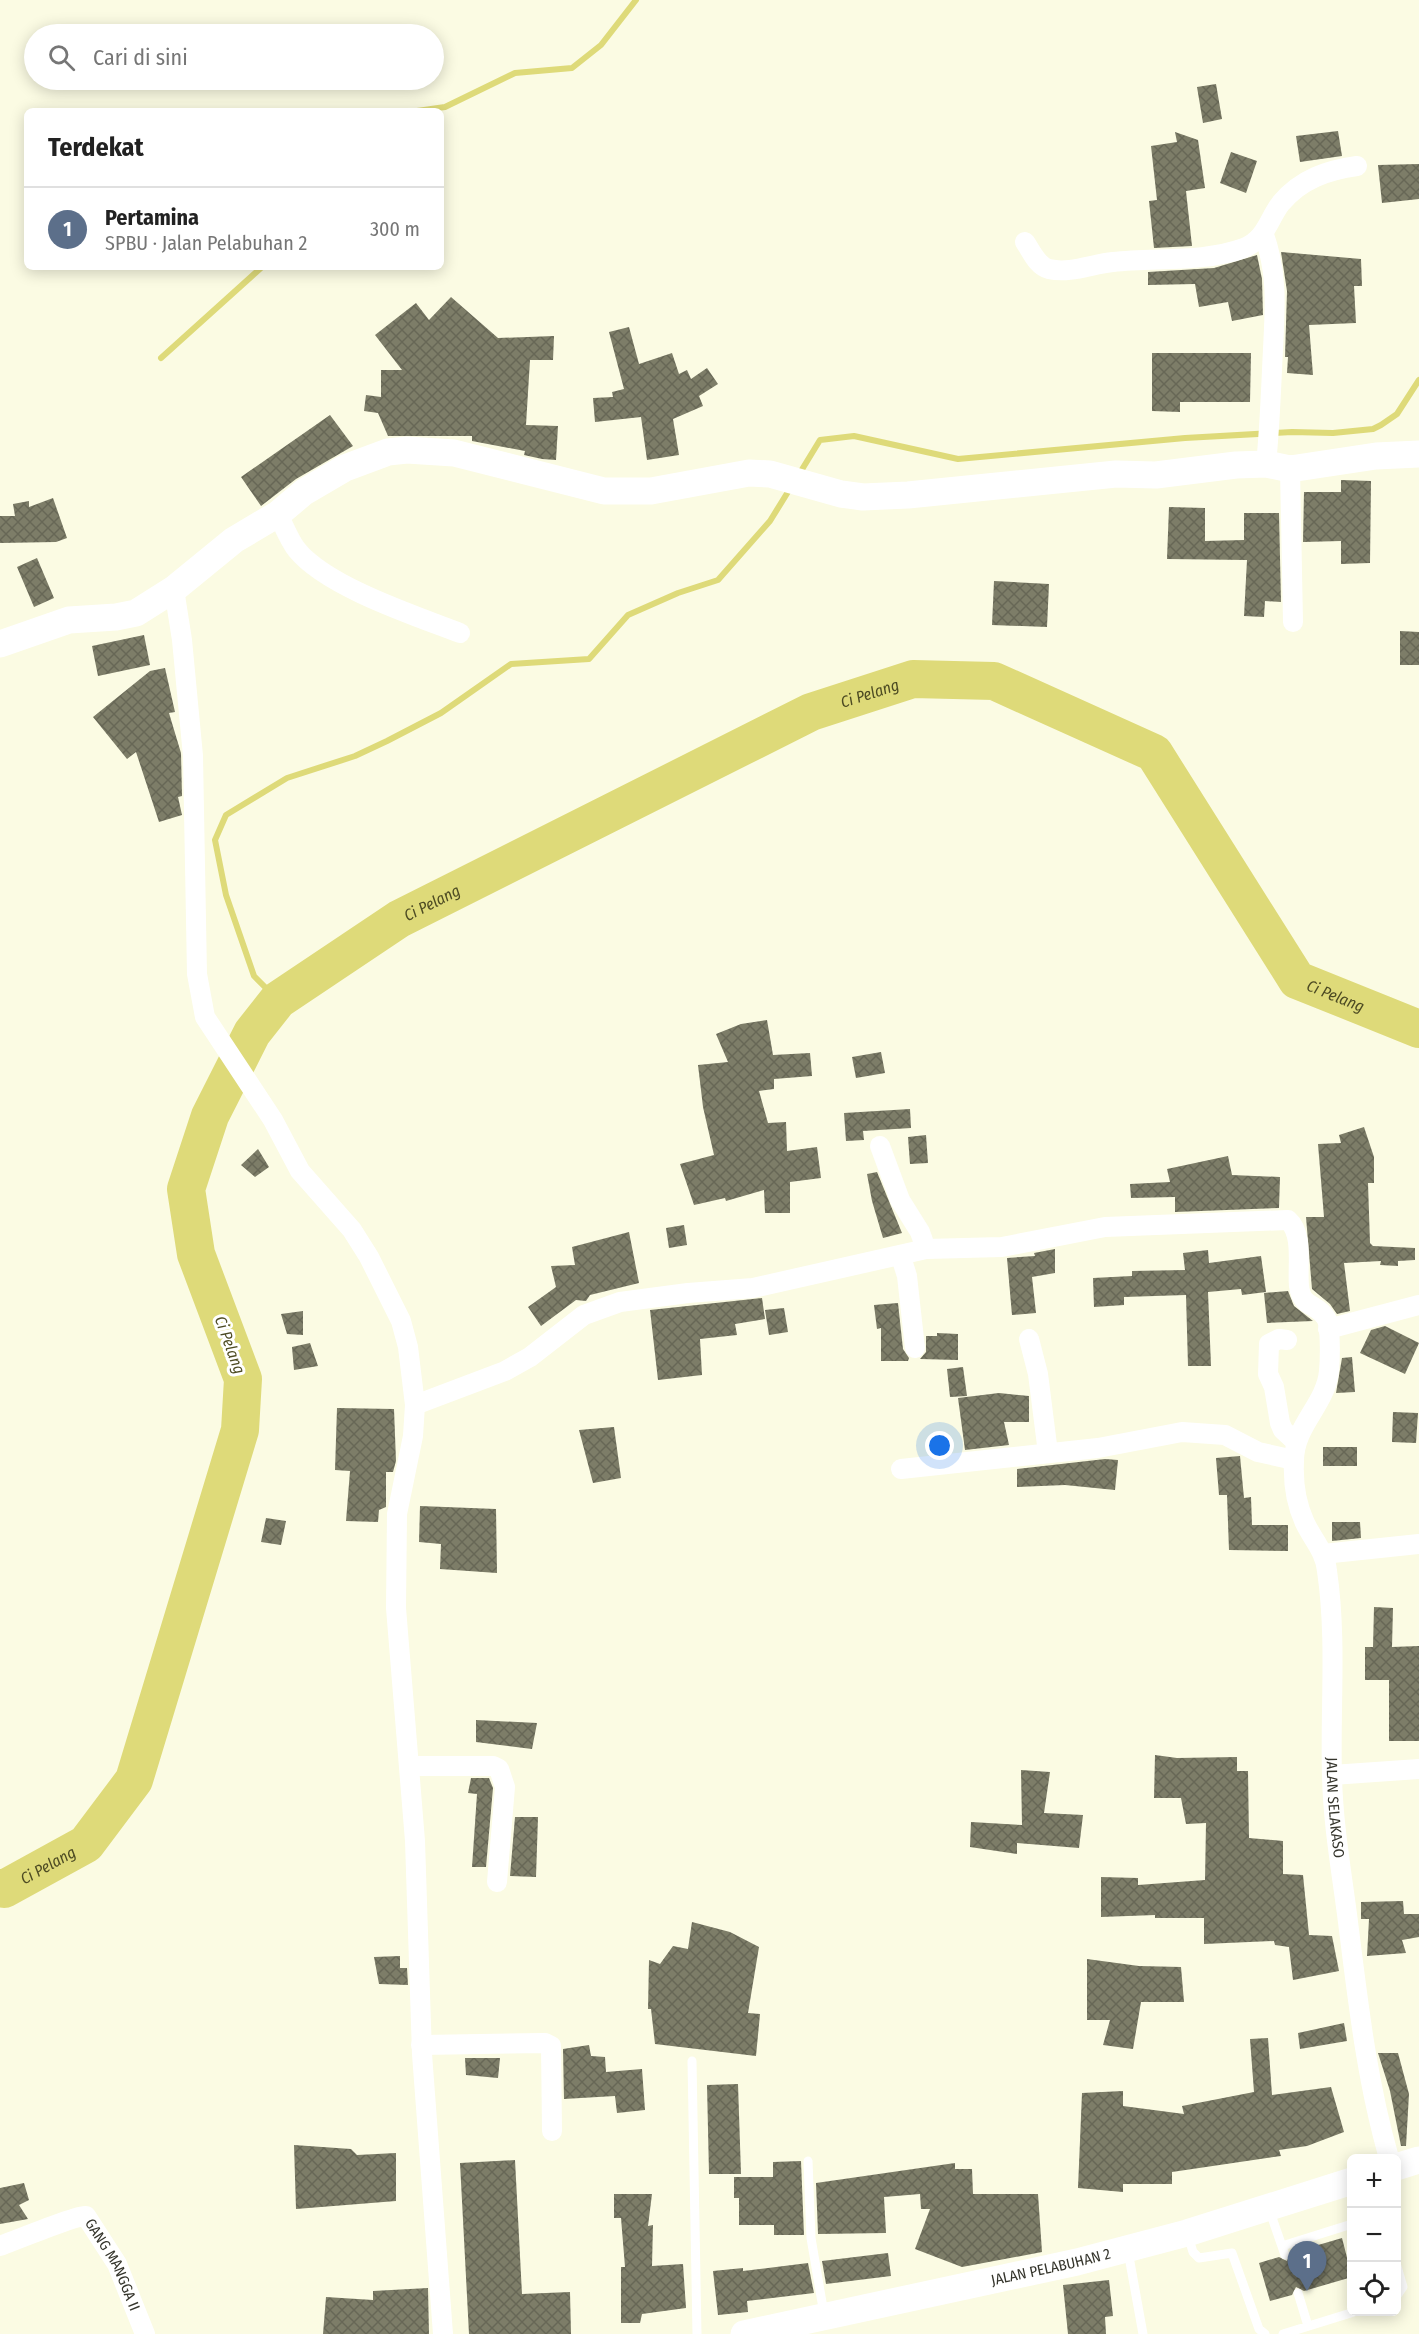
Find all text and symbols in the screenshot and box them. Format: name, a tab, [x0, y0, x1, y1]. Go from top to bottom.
search box	[24, 24, 444, 90]
icon: search	[45, 41, 78, 74]
text: Cari di sini	[93, 44, 188, 71]
text: Terdekat	[48, 132, 144, 163]
text: Pertamina	[105, 204, 199, 231]
text: 1	[63, 217, 72, 241]
text: 300 m	[370, 217, 420, 241]
text: SPBU · Jalan Pelabuhan 2	[105, 231, 307, 255]
water label: Ci Pelang	[838, 675, 901, 711]
water label: Ci Pelang	[401, 880, 463, 925]
water label: Ci Pelang	[1304, 975, 1367, 1016]
water label: Ci Pelang	[211, 1313, 249, 1377]
your location	[925, 1431, 954, 1460]
street label: JALAN SELAKASO	[1323, 1757, 1348, 1859]
water label: Ci Pelang	[17, 1842, 79, 1888]
map controls	[1347, 2154, 1401, 2316]
button: +	[1347, 2154, 1401, 2208]
button: −	[1347, 2208, 1401, 2262]
street label: GANG MANGGA II	[81, 2215, 144, 2313]
pin: 1	[1288, 2242, 1326, 2291]
street label: JALAN PELABUHAN 2	[989, 2244, 1113, 2289]
button: locate	[1347, 2262, 1401, 2316]

